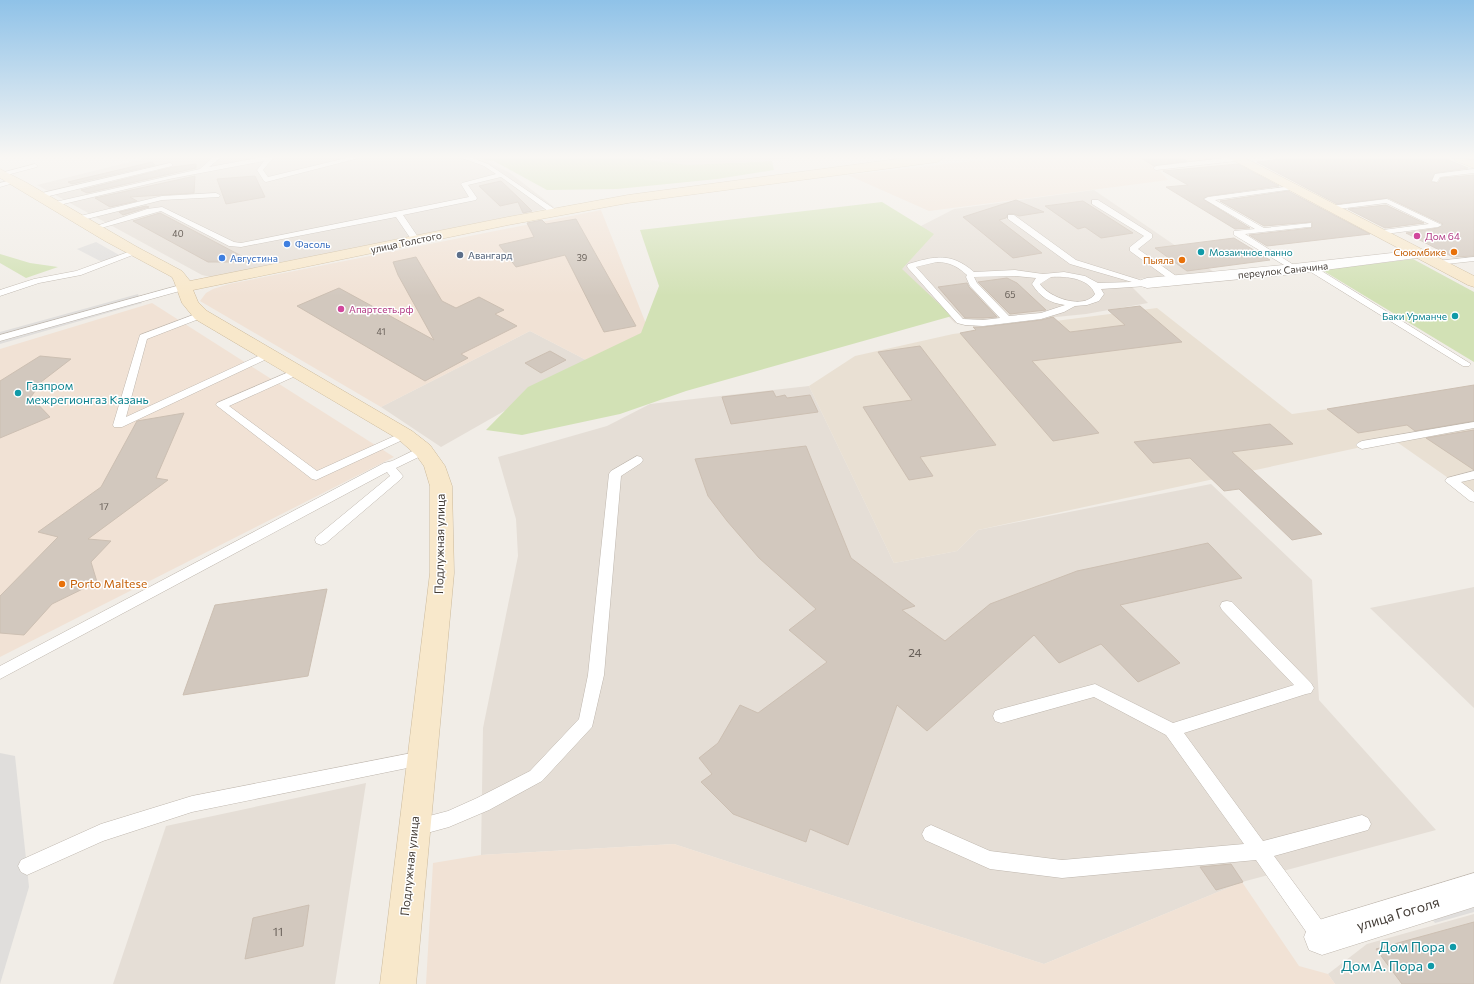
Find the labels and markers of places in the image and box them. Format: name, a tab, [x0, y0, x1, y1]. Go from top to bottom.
place label: Дом 64	[1425, 230, 1460, 242]
marker: Дом 64	[1412, 231, 1422, 241]
place label: Фасоль	[295, 238, 330, 250]
marker: Фасоль	[282, 239, 292, 249]
place label: Мозаичное панно	[1209, 246, 1293, 258]
place label: Сююмбике	[1393, 246, 1446, 258]
marker: Мозаичное панно	[1196, 247, 1206, 257]
marker: Сююмбике	[1449, 247, 1459, 257]
place label: Авангард	[468, 249, 513, 261]
marker: Авангард	[455, 250, 465, 260]
place label: Августина	[230, 252, 278, 264]
marker: Августина	[217, 253, 227, 263]
place label: Пыяла	[1143, 254, 1174, 266]
marker: Пыяла	[1177, 255, 1187, 265]
place label: Апартсеть.рф	[349, 303, 413, 315]
marker: Апартсеть.рф	[336, 304, 346, 314]
place label: Баки Урманче	[1382, 310, 1447, 322]
marker: Баки Урманче	[1450, 311, 1460, 321]
place label: Газпром межрегионгаз Казань	[26, 378, 149, 406]
marker: Газпром межрегионгаз Казань	[13, 388, 23, 398]
place label: Porto Maltese	[70, 576, 147, 590]
marker: Porto Maltese	[57, 579, 67, 589]
place label: Дом Пора	[1379, 938, 1445, 955]
marker: Дом Пора	[1448, 942, 1458, 952]
place label: Дом А. Пора	[1341, 957, 1423, 974]
marker: Дом А. Пора	[1426, 961, 1436, 971]

